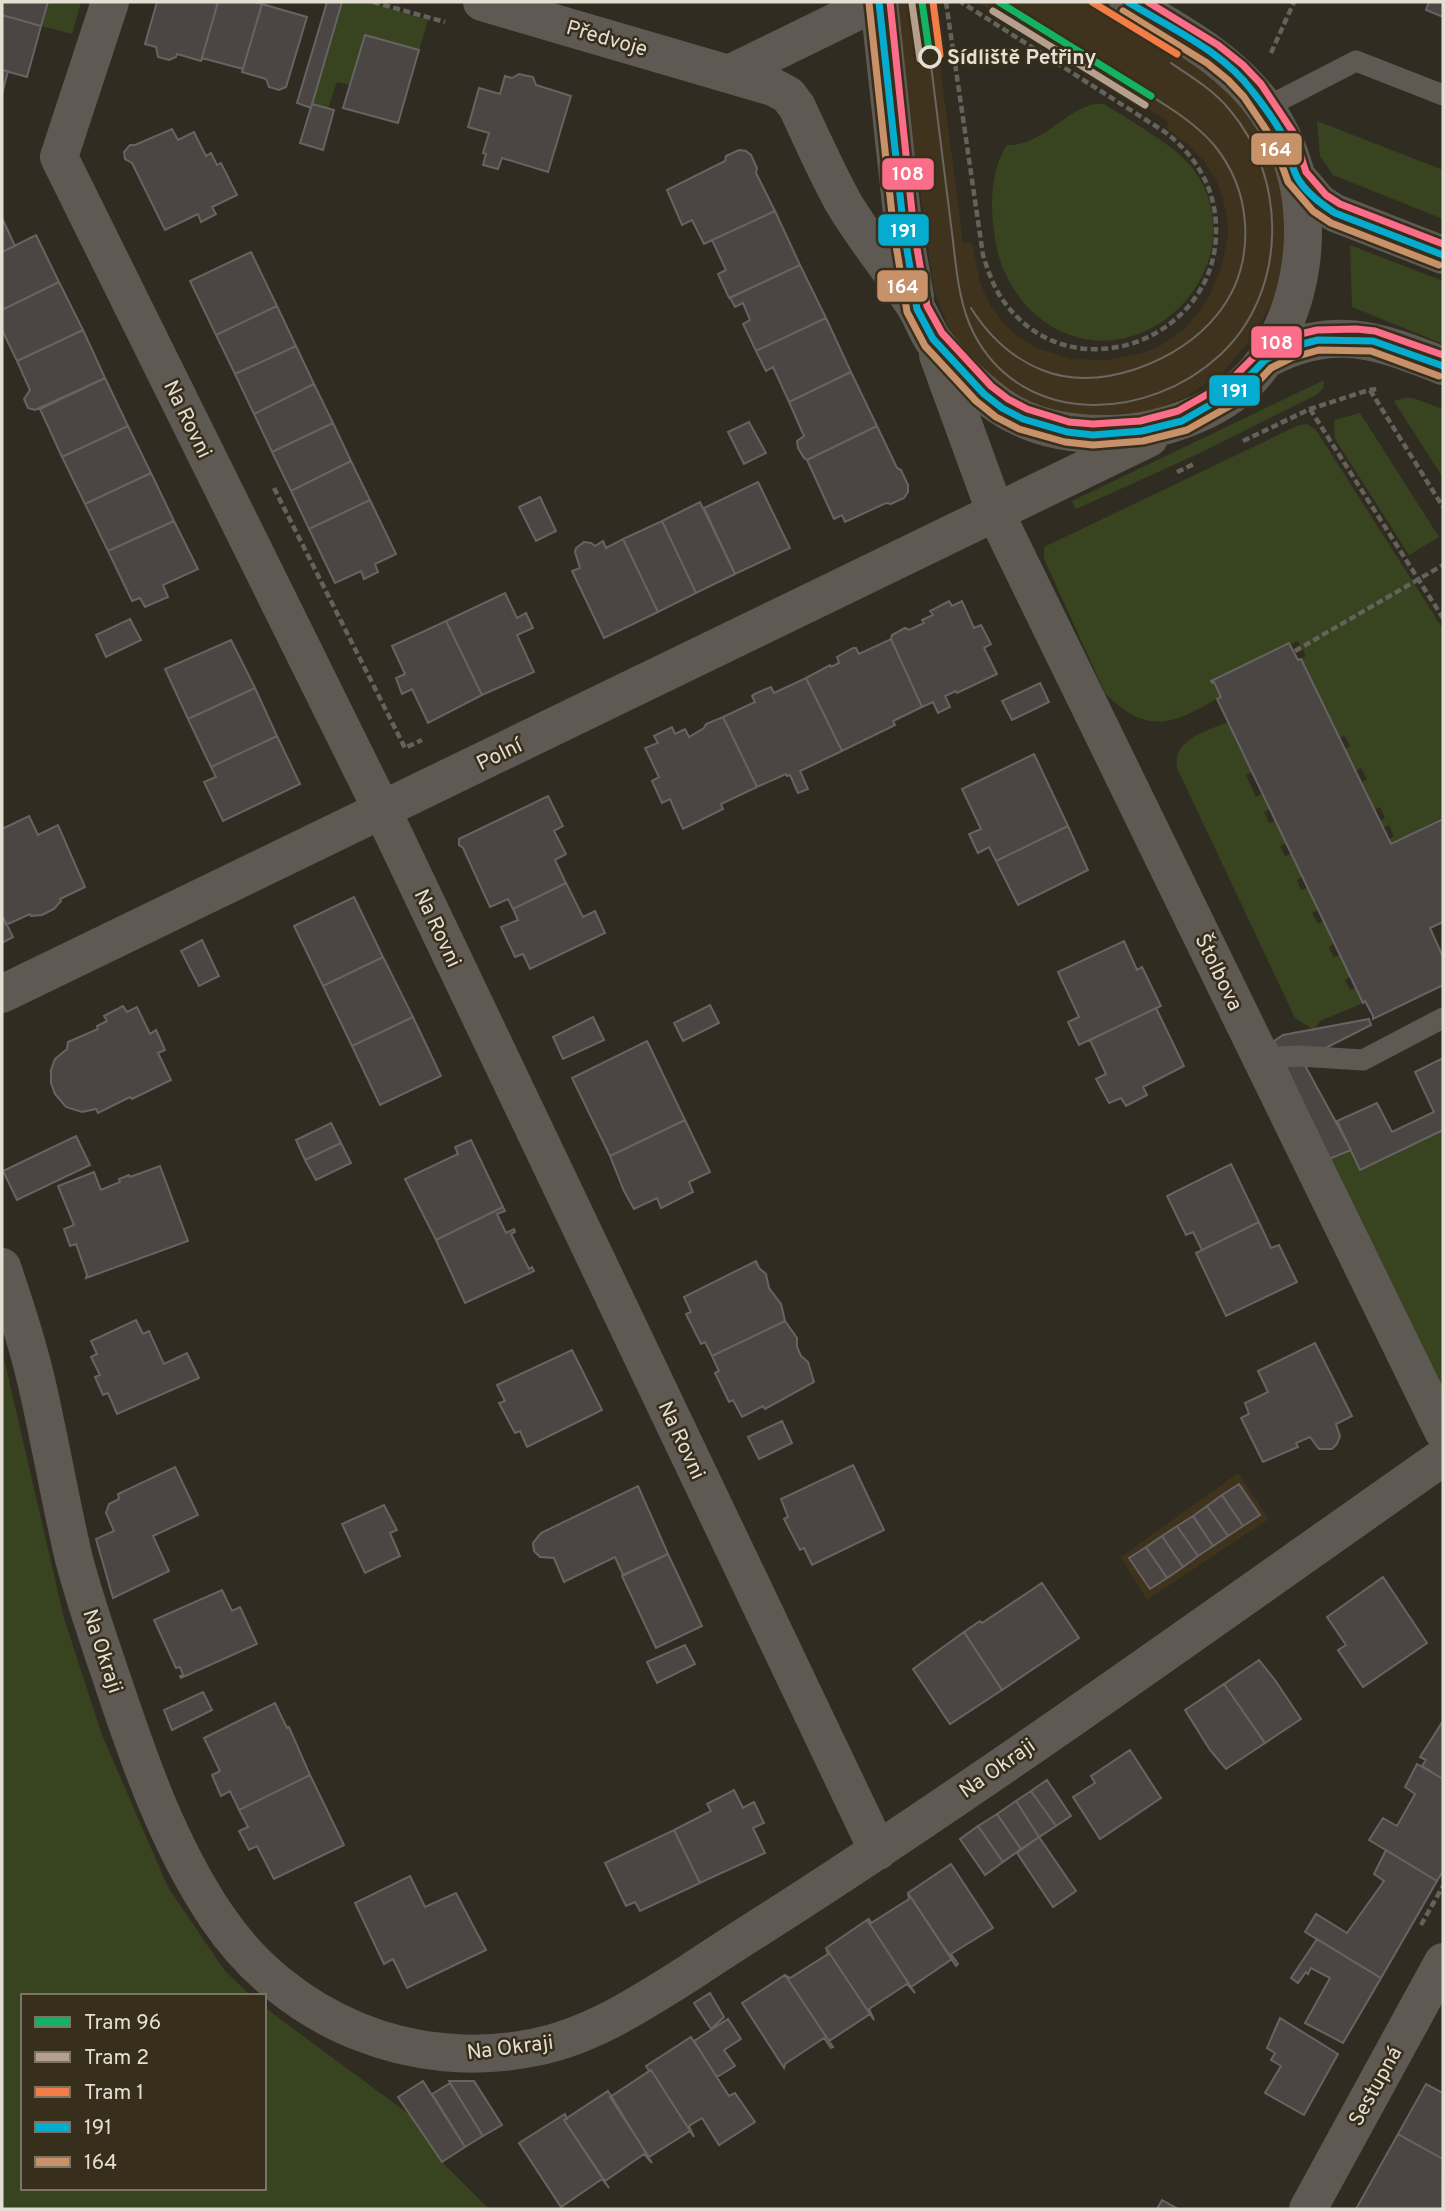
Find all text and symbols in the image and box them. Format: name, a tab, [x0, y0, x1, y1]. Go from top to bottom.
street label: Předvoje	[563, 15, 650, 64]
place label: Sídliště Petřiny	[947, 45, 1097, 72]
marker: Sídliště Petřiny	[919, 46, 941, 68]
line badge: 164	[1250, 132, 1303, 166]
text: 164	[1260, 139, 1292, 163]
line badge: 108	[881, 157, 935, 191]
text: 108	[892, 163, 924, 187]
line badge: 191	[877, 213, 930, 247]
text: 191	[891, 220, 917, 244]
line badge: 164	[876, 269, 929, 303]
text: 164	[887, 276, 919, 300]
line badge: 108	[1250, 325, 1303, 359]
text: 108	[1261, 332, 1293, 356]
line badge: 191	[1208, 374, 1261, 407]
street label: Na Rovni	[156, 376, 217, 463]
text: 191	[1222, 380, 1248, 404]
street label: Polní	[472, 732, 528, 778]
street label: Na Rovni	[407, 885, 467, 972]
street label: Štolbova	[1187, 929, 1249, 1016]
street label: Na Rovni	[651, 1397, 711, 1484]
street label: Na Okraji	[75, 1606, 128, 1697]
street label: Na Okraji	[955, 1733, 1041, 1805]
legend	[21, 1994, 266, 2190]
text: Tram 96	[84, 2010, 161, 2037]
street label: Na Okraji	[465, 2030, 555, 2067]
street label: Sestupná	[1343, 2042, 1409, 2131]
text: Tram 2	[84, 2045, 149, 2072]
text: Tram 1	[84, 2080, 144, 2107]
text: 191	[84, 2115, 112, 2142]
text: 164	[84, 2150, 117, 2177]

